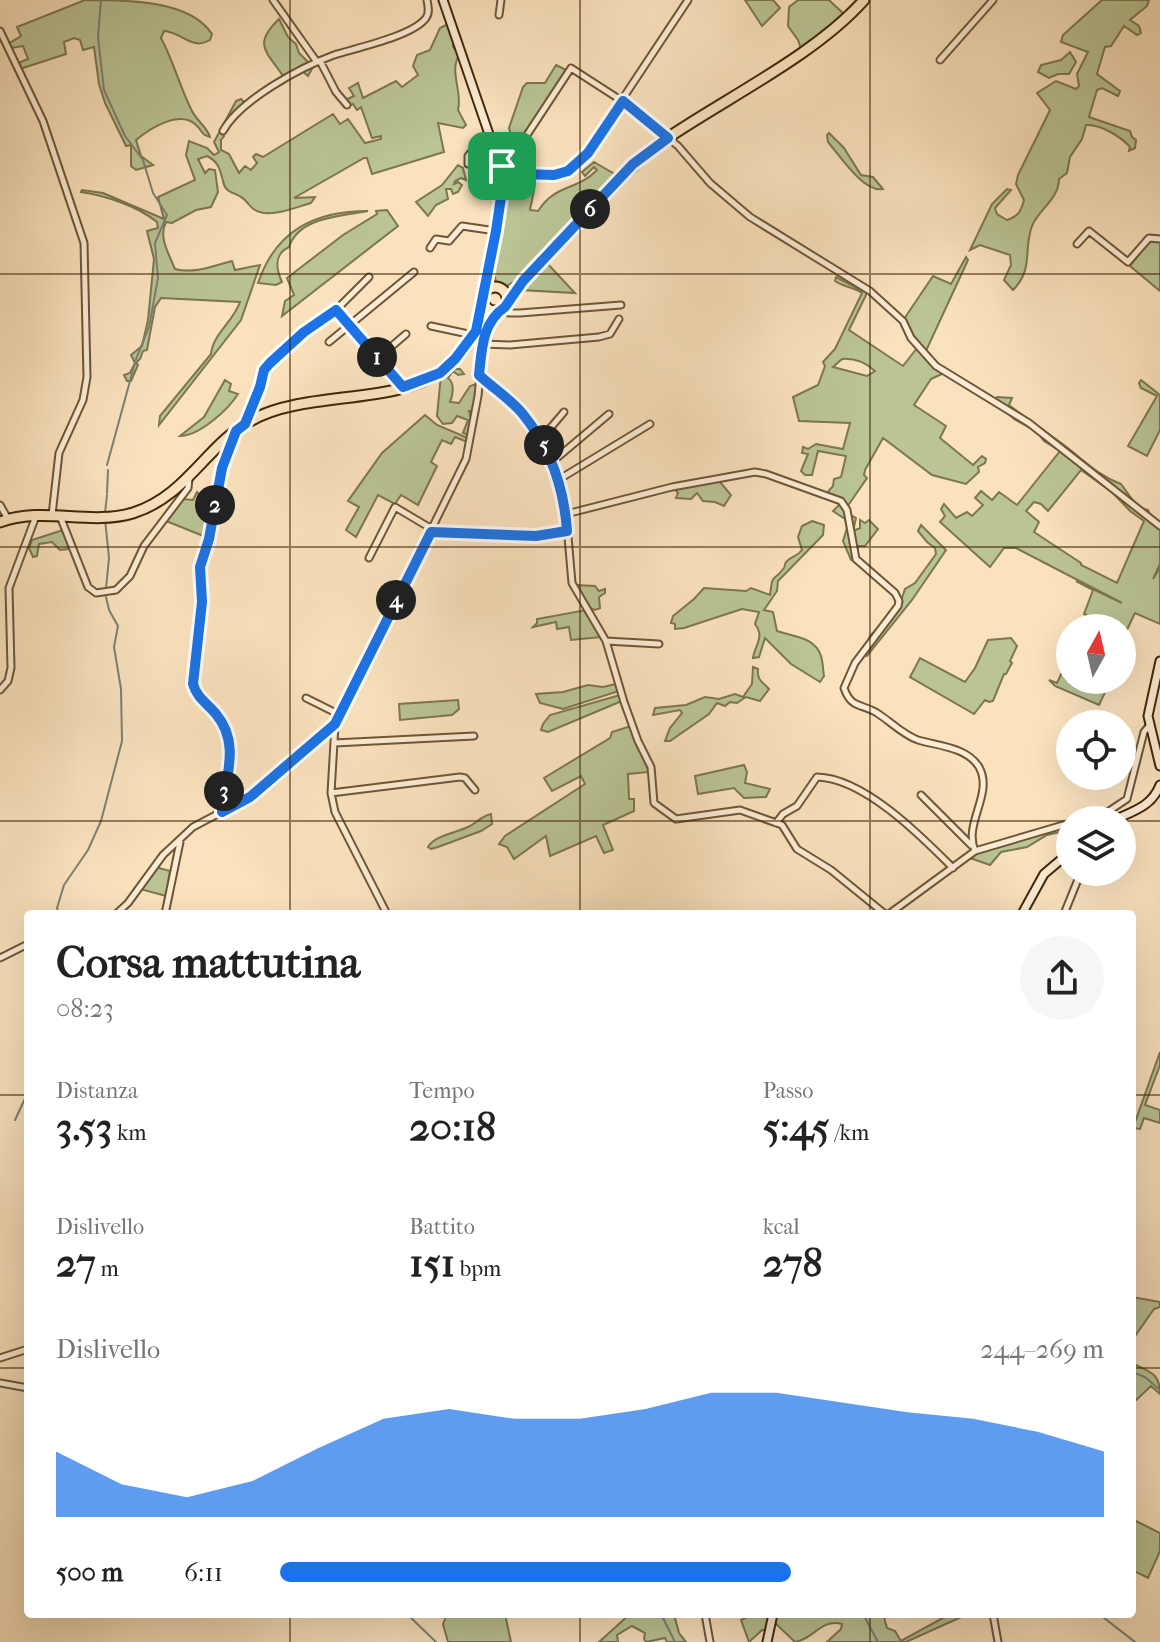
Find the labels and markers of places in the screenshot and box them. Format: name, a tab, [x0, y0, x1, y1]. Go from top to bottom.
pin	[468, 132, 536, 200]
pin: 6	[570, 189, 610, 229]
pin: 1	[357, 337, 397, 377]
pin: 5	[524, 425, 564, 465]
pin: 2	[195, 485, 235, 525]
pin: 4	[376, 580, 416, 620]
pin: 3	[204, 771, 244, 811]

